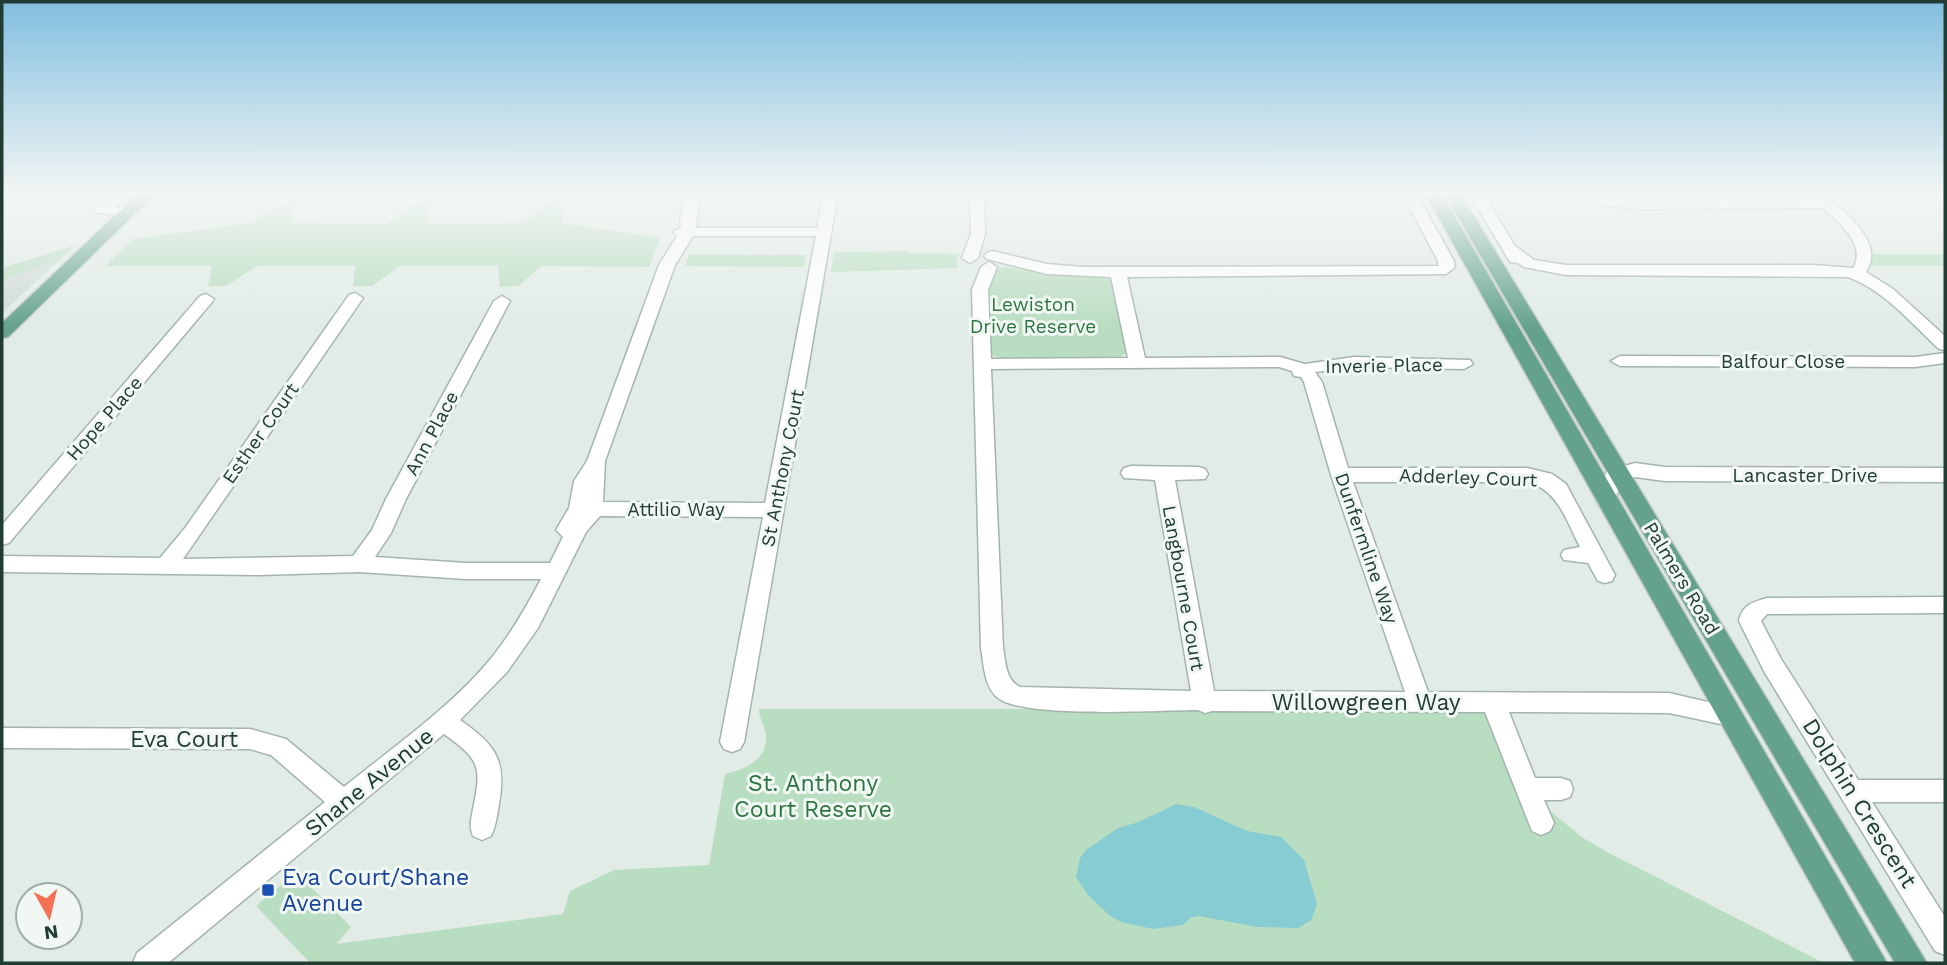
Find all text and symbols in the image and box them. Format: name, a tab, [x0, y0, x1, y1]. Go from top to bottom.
park label: Lewiston Drive Reserve	[970, 293, 1096, 338]
street label: Balfour Close	[1721, 350, 1845, 373]
street label: Inverie Place	[1325, 353, 1443, 378]
street label: Hope Place	[61, 371, 147, 465]
street label: Esther Court	[217, 378, 304, 488]
street label: Ann Place	[400, 387, 463, 479]
street label: St Anthony Court	[756, 387, 809, 549]
street label: Adderley Court	[1398, 464, 1538, 491]
street label: Lancaster Drive	[1732, 464, 1878, 487]
street label: Dunfermline Way	[1330, 470, 1403, 627]
street label: Attilio Way	[627, 498, 725, 521]
street label: Langbourne Court	[1158, 504, 1209, 672]
street label: Palmers Road	[1639, 518, 1724, 639]
street label: Willowgreen Way	[1271, 689, 1461, 716]
street label: Dolphin Crescent	[1797, 714, 1923, 893]
street label: Shane Avenue	[300, 722, 439, 843]
street label: Eva Court	[130, 726, 238, 753]
park label: St. Anthony Court Reserve	[734, 770, 892, 823]
place label: Eva Court/Shane Avenue	[282, 864, 469, 917]
north arrow	[14, 881, 84, 951]
marker: Eva Court/Shane Avenue	[260, 882, 276, 898]
text: N	[43, 920, 60, 945]

